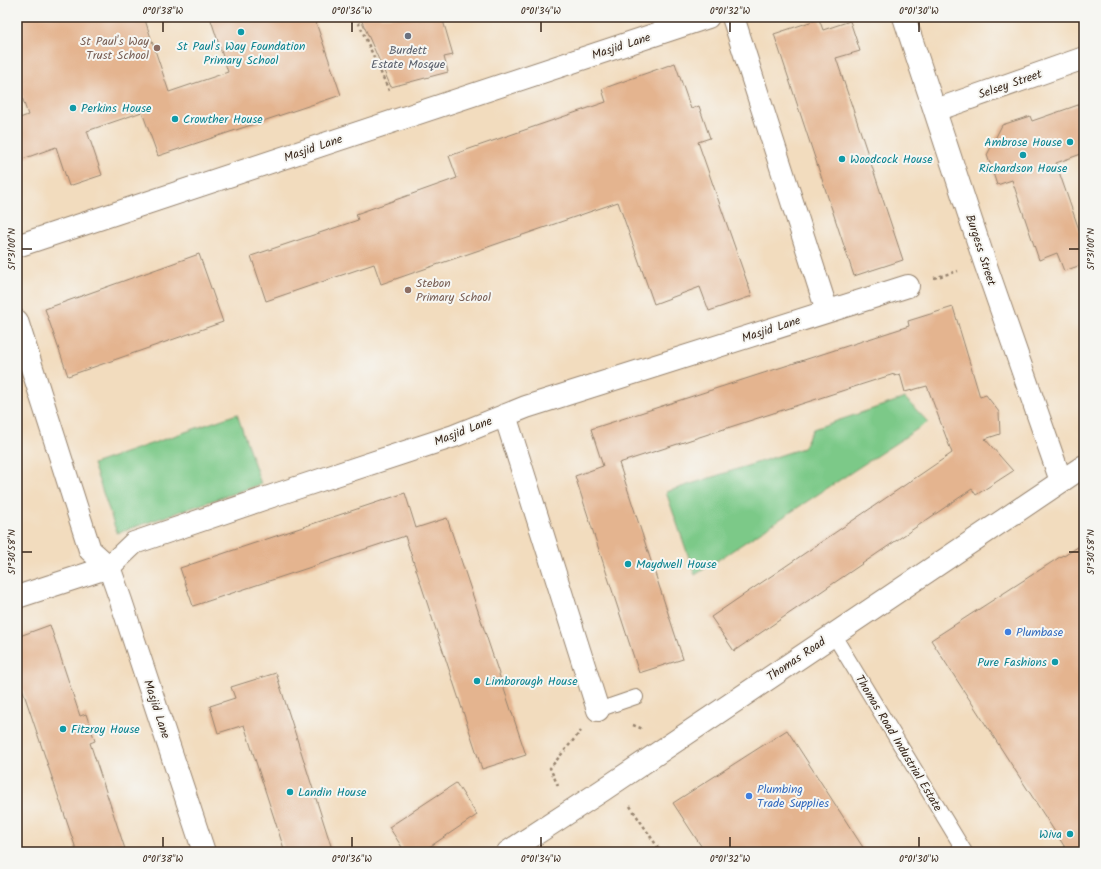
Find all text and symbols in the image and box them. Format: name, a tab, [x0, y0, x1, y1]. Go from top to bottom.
text: 0°01'38"W	[143, 3, 184, 19]
text: 0°01'36"W	[332, 3, 372, 19]
text: 0°01'34"W	[521, 3, 561, 19]
text: 0°01'32"W	[710, 3, 750, 19]
text: 0°01'30"W	[899, 3, 939, 19]
marker: St Paul's Way Foundation Primary School	[236, 27, 246, 37]
street label: Masjid Lane	[589, 28, 654, 65]
marker: Burdett Estate Mosque	[403, 31, 413, 41]
place label: St Paul's Way Trust School	[80, 32, 149, 65]
place label: St Paul's Way Foundation Primary School	[177, 37, 305, 70]
place label: Burdett Estate Mosque	[371, 41, 446, 74]
marker: St Paul's Way Trust School	[152, 43, 162, 53]
street label: Selsey Street	[976, 65, 1045, 104]
place label: Perkins House	[81, 99, 152, 118]
marker: Perkins House	[68, 103, 78, 113]
place label: Crowther House	[183, 110, 263, 129]
marker: Crowther House	[170, 114, 180, 124]
street label: Masjid Lane	[281, 129, 346, 167]
place label: Ambrose House	[984, 133, 1063, 152]
marker: Ambrose House	[1065, 137, 1075, 147]
place label: Woodcock House	[850, 150, 933, 169]
marker: Richardson House	[1018, 150, 1028, 160]
marker: Woodcock House	[837, 154, 847, 164]
place label: Richardson House	[979, 159, 1068, 178]
street label: Burgess Street	[960, 212, 1001, 289]
text: 51°31'00"N	[4, 228, 20, 270]
text: 51°31'00"N	[1083, 228, 1099, 270]
place label: Stebon Primary School	[416, 274, 491, 307]
marker: Stebon Primary School	[403, 285, 413, 295]
street label: Masjid Lane	[739, 311, 804, 348]
street label: Masjid Lane	[431, 411, 496, 451]
text: 51°30'58"N	[4, 529, 20, 575]
text: 51°30'58"N	[1083, 529, 1099, 575]
place label: Maydwell House	[636, 555, 717, 574]
marker: Maydwell House	[623, 559, 633, 569]
place label: Plumbase	[1016, 623, 1064, 642]
marker: Plumbase	[1003, 627, 1013, 637]
street label: Thomas Road	[763, 632, 830, 686]
place label: Pure Fashions	[977, 653, 1047, 672]
marker: Pure Fashions	[1050, 657, 1060, 667]
street label: Thomas Road Industrial Estate	[850, 671, 947, 816]
place label: Limborough House	[485, 672, 578, 691]
marker: Limborough House	[472, 676, 482, 686]
street label: Masjid Lane	[138, 677, 175, 742]
place label: Fitzroy House	[71, 720, 140, 739]
marker: Fitzroy House	[58, 724, 68, 734]
place label: Plumbing Trade Supplies	[757, 780, 829, 813]
place label: Landin House	[298, 783, 367, 802]
marker: Landin House	[285, 787, 295, 797]
marker: Plumbing Trade Supplies	[744, 791, 754, 801]
place label: Wiva	[1039, 825, 1062, 844]
marker: Wiva	[1065, 829, 1075, 839]
text: 0°01'38"W	[143, 851, 184, 867]
text: 0°01'36"W	[332, 851, 372, 867]
text: 0°01'34"W	[521, 851, 561, 867]
text: 0°01'32"W	[710, 851, 750, 867]
text: 0°01'30"W	[899, 851, 939, 867]

